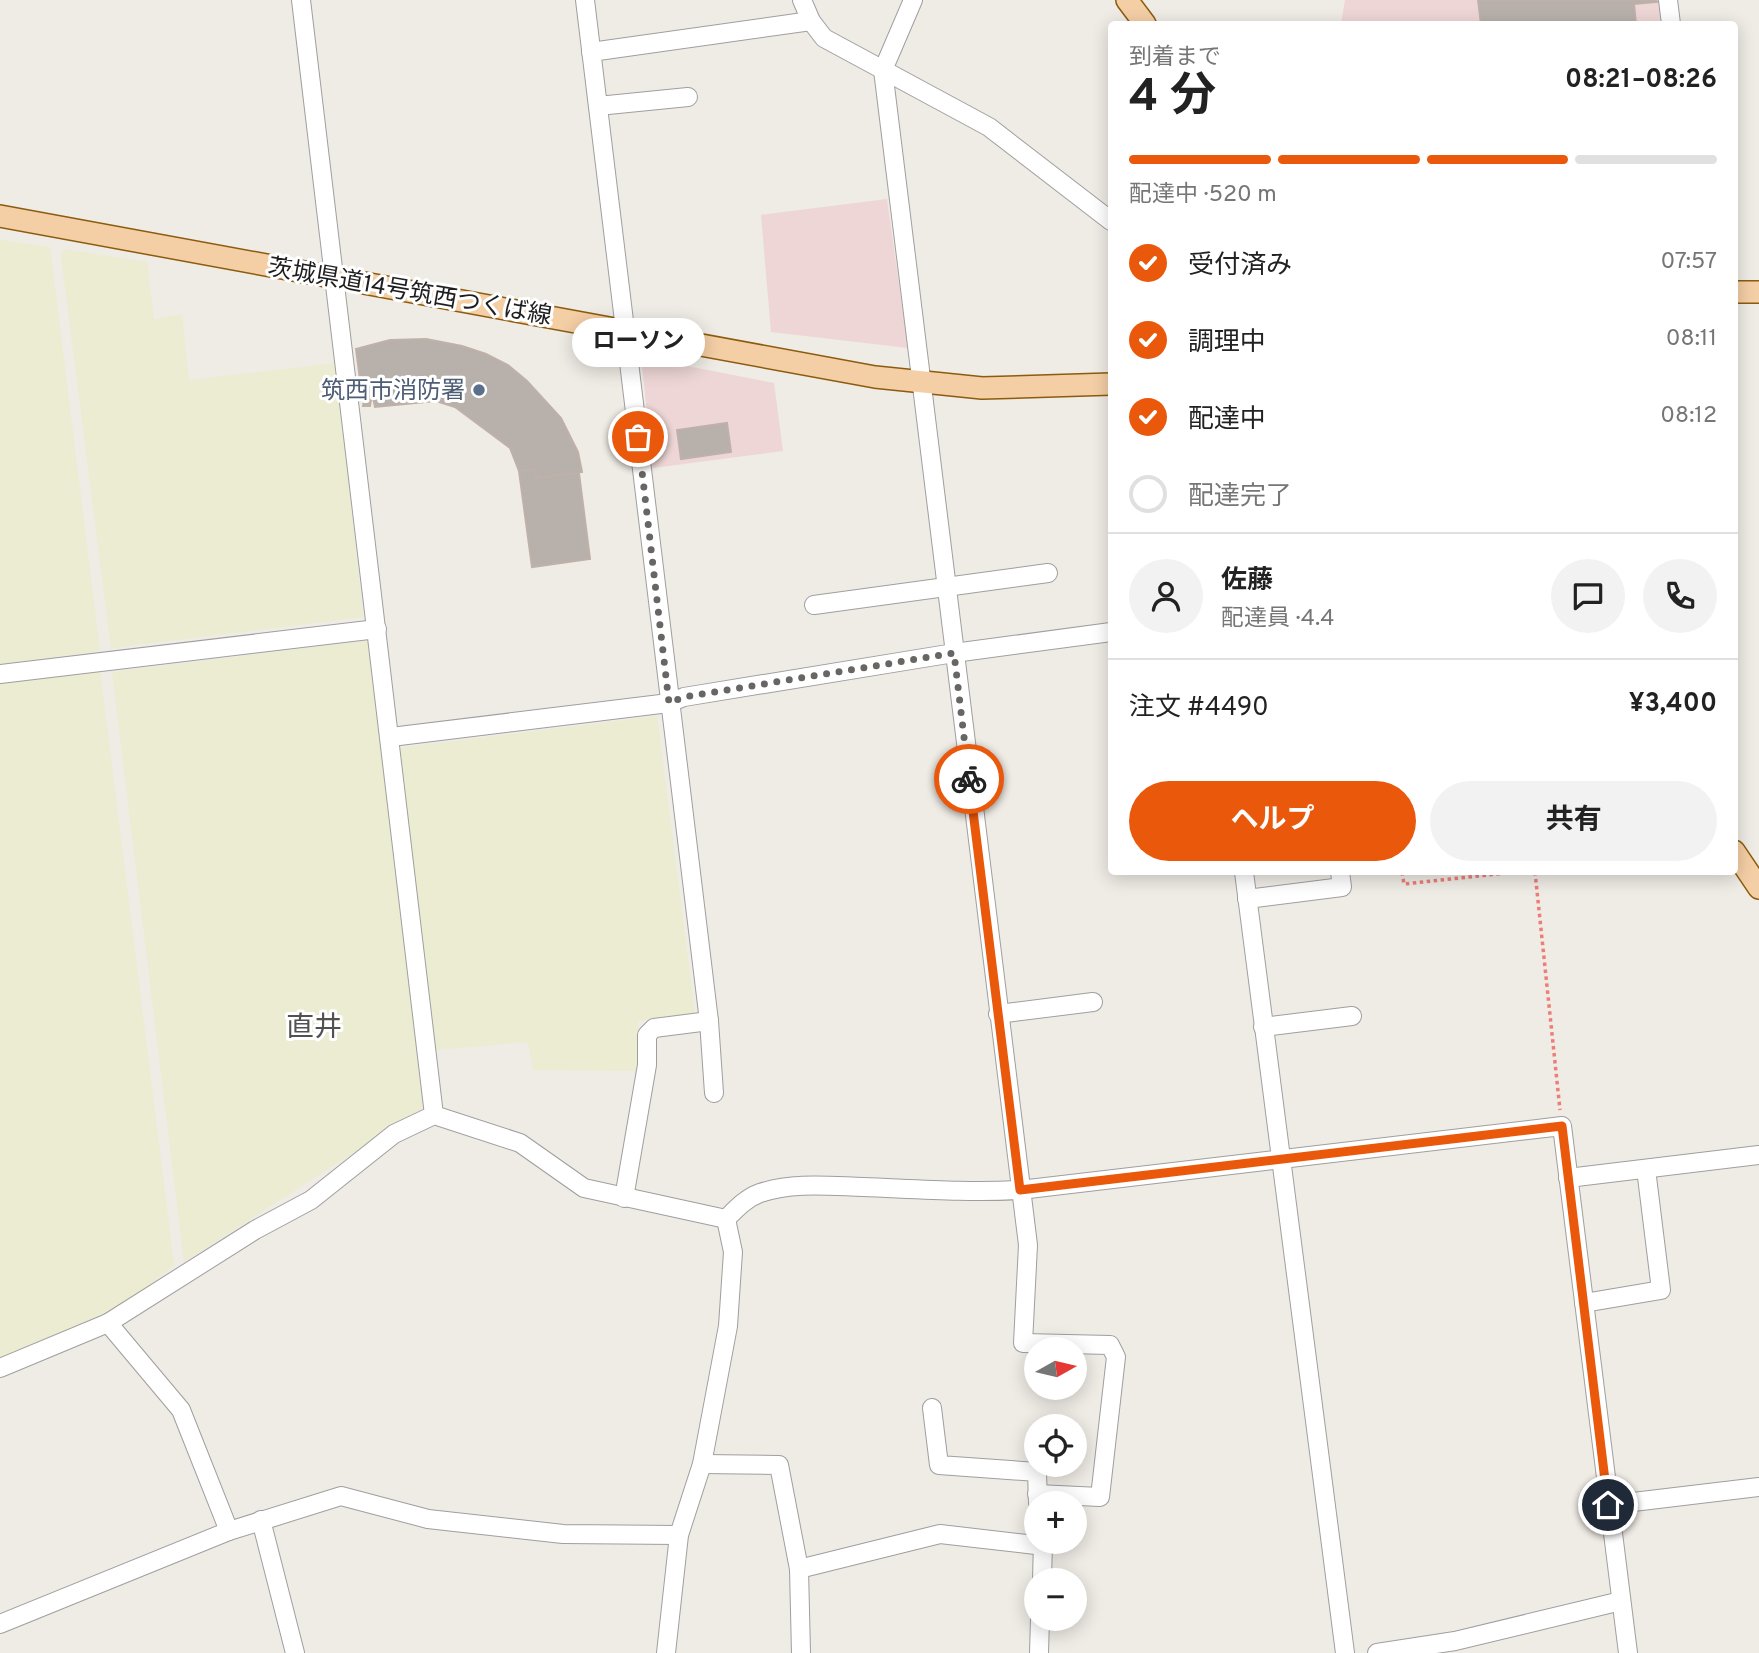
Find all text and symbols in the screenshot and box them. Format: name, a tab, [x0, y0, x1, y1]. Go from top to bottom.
text: 到着まで	[1129, 44, 1221, 73]
text: 08:21–08:26	[1565, 64, 1717, 97]
text: 4 分	[1129, 69, 1216, 128]
text: 配達中 · 520 m	[1129, 181, 1277, 210]
icon: check	[1129, 244, 1167, 282]
text: 07:57	[1661, 248, 1717, 277]
text: 受付済み	[1188, 250, 1292, 283]
street label: 茨城県道14号筑西つくば線	[266, 253, 554, 333]
callout: ローソン	[572, 318, 704, 367]
icon: check	[1129, 321, 1167, 359]
text: 08:11	[1666, 325, 1717, 354]
text: 調理中	[1188, 327, 1266, 360]
text: ローソン	[593, 328, 685, 357]
place label: 筑西市消防署	[321, 377, 465, 407]
marker: 筑西市消防署	[471, 382, 487, 398]
icon: check	[1129, 398, 1167, 436]
text: 08:12	[1660, 402, 1717, 431]
text: 配達中	[1188, 404, 1266, 437]
pin	[608, 407, 668, 467]
icon: bag	[619, 418, 657, 456]
text: 配達完了	[1188, 481, 1292, 514]
button: person	[1129, 559, 1203, 633]
button: chat	[1551, 559, 1625, 633]
button: phone	[1643, 559, 1717, 633]
text: 佐藤	[1221, 565, 1273, 598]
text: 配達員 · 4.4	[1221, 605, 1335, 634]
text: ¥3,400	[1629, 688, 1717, 721]
text: 注文 #4490	[1129, 692, 1269, 725]
courier	[934, 744, 1004, 814]
icon: bike	[950, 760, 988, 798]
button: ヘルプ	[1129, 781, 1416, 861]
button: 共有	[1430, 781, 1717, 861]
district label: 直井	[286, 1011, 342, 1047]
north arrow	[1024, 1337, 1087, 1400]
map controls	[1024, 1337, 1087, 1631]
button: locate	[1024, 1414, 1087, 1477]
pin	[1578, 1475, 1638, 1535]
icon: home	[1589, 1486, 1627, 1524]
button: +	[1024, 1491, 1087, 1554]
button: −	[1024, 1568, 1087, 1631]

